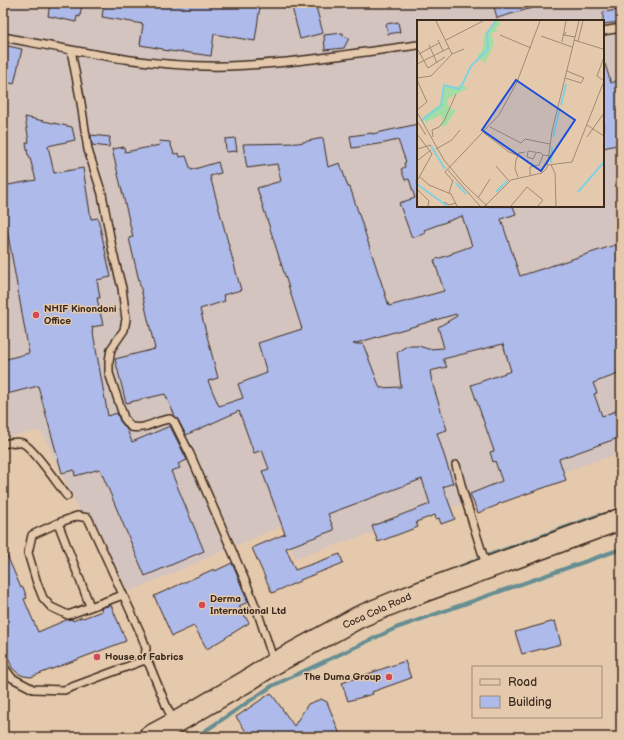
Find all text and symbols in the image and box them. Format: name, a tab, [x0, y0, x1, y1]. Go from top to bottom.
inset map	[417, 20, 604, 207]
place label: NHIF Kinondoni Office	[44, 303, 117, 327]
marker: NHIF Kinondoni Office	[31, 310, 41, 320]
street label: Coca Cola Road	[341, 590, 413, 632]
place label: Derma International Ltd	[210, 593, 286, 617]
marker: Derma International Ltd	[197, 600, 207, 610]
place label: House of Fabrics	[105, 651, 183, 663]
marker: House of Fabrics	[92, 652, 102, 662]
legend	[472, 666, 602, 718]
place label: The Duma Group	[304, 671, 381, 683]
marker: The Duma Group	[384, 672, 394, 682]
text: Road	[508, 675, 537, 690]
text: Building	[508, 695, 552, 710]

